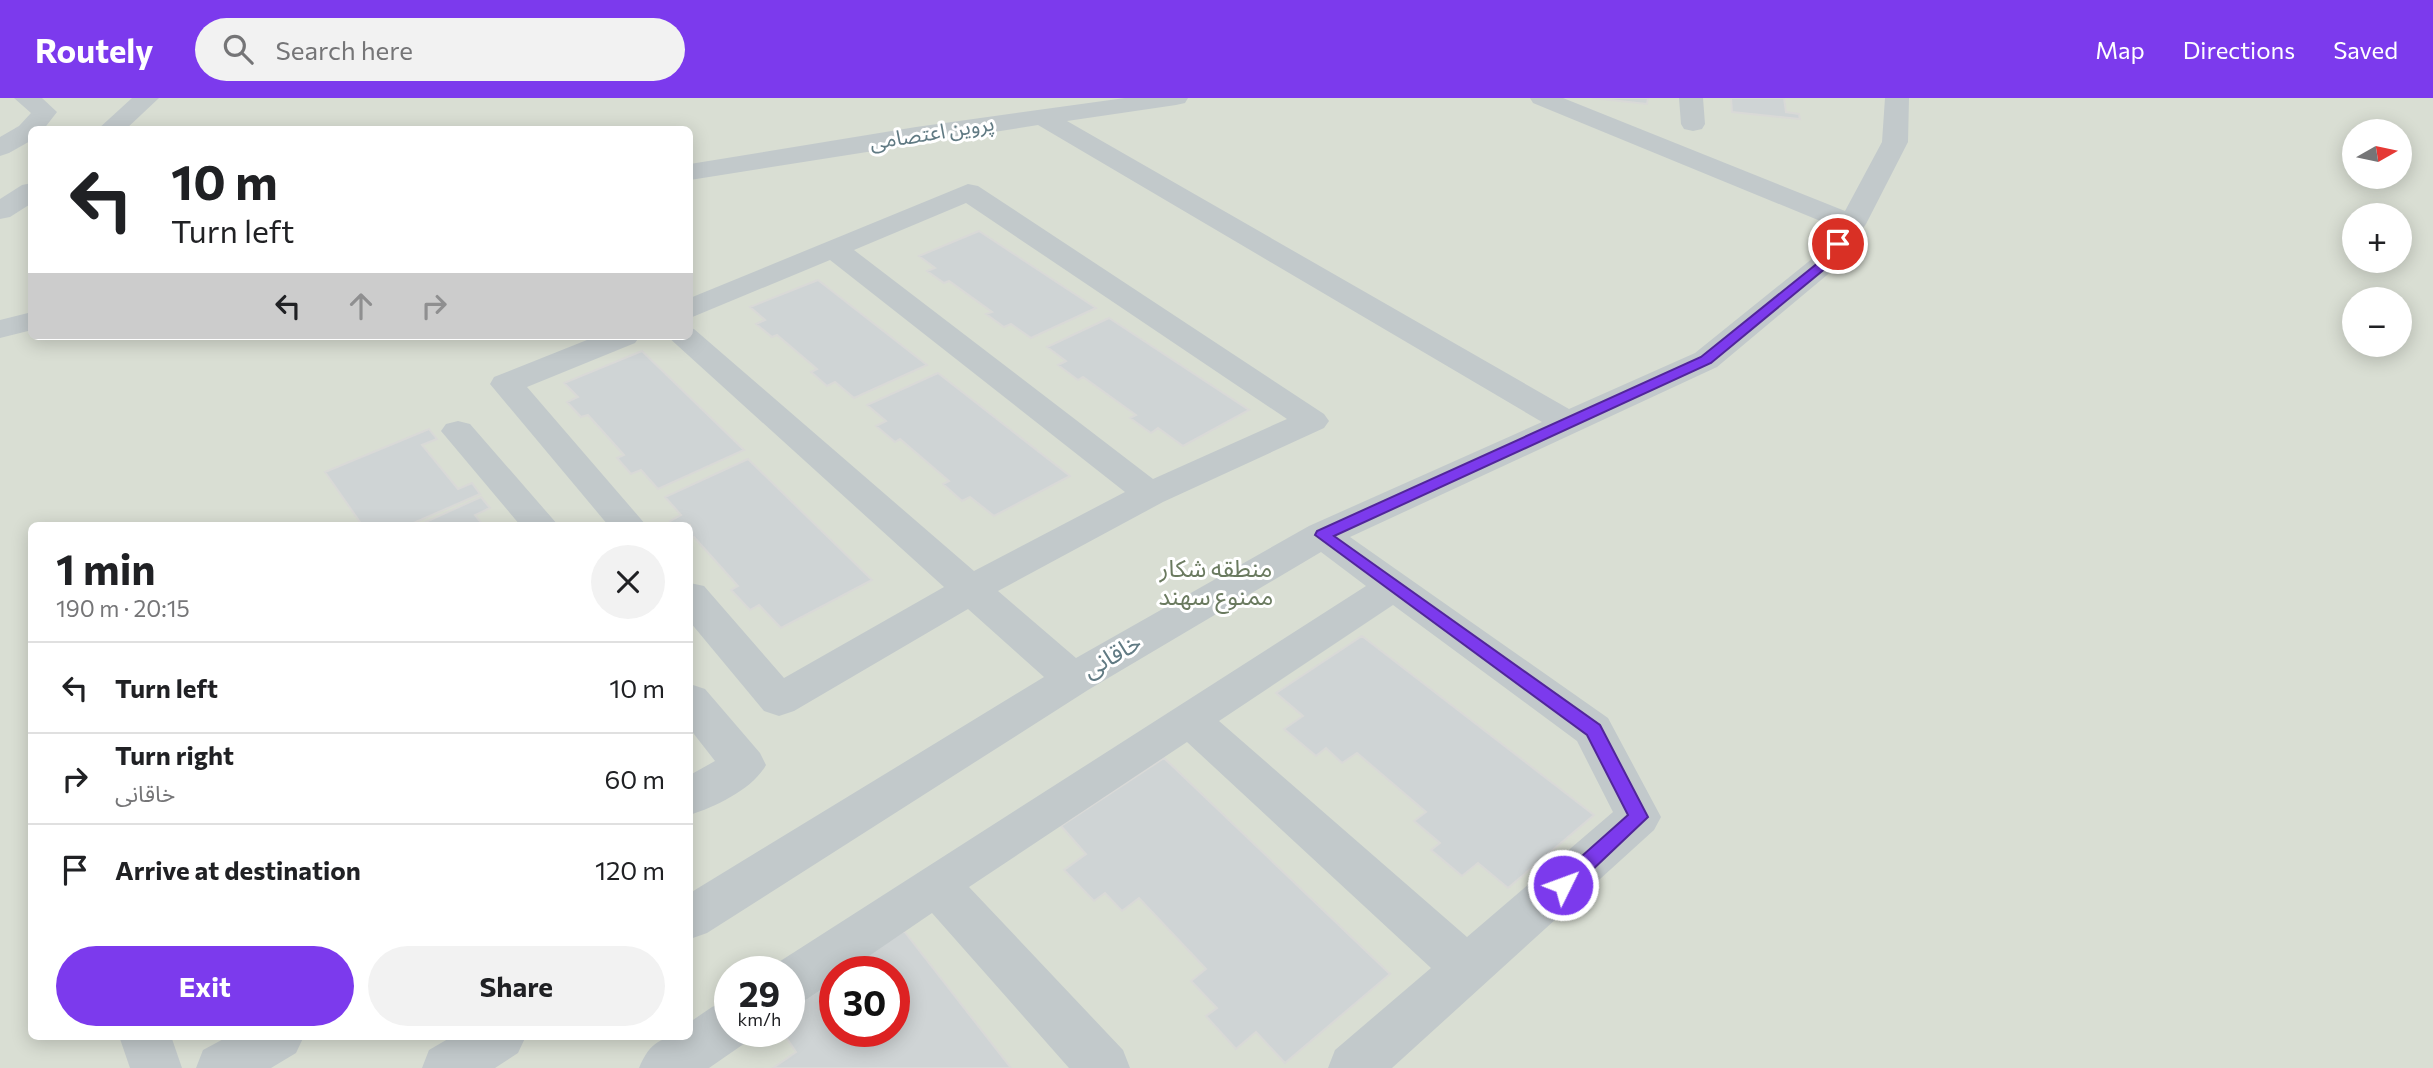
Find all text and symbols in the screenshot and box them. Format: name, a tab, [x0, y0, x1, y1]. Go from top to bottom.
search box	[195, 18, 685, 81]
text: Routely	[35, 29, 153, 70]
icon: search	[219, 30, 257, 68]
text: Search here	[275, 34, 413, 65]
text: Map	[2095, 35, 2145, 64]
text: Directions	[2183, 35, 2295, 64]
text: Saved	[2333, 35, 2398, 64]
street label: پروین اعتصامی	[868, 109, 996, 156]
north arrow	[2342, 119, 2412, 189]
map controls	[2342, 119, 2412, 357]
text: 10 m	[171, 150, 278, 210]
icon: left	[56, 154, 147, 245]
button: +	[2342, 203, 2412, 273]
text: Turn left	[171, 210, 295, 250]
pin	[1808, 214, 1868, 274]
icon: arrive	[1819, 225, 1857, 263]
icon: left	[269, 287, 307, 325]
icon: ahead	[342, 287, 380, 325]
icon: right	[415, 287, 453, 325]
button: −	[2342, 287, 2412, 357]
text: 1 min	[56, 542, 156, 594]
button: close	[591, 545, 665, 619]
park label: منطقه شکار ممنوع سهند	[1159, 553, 1273, 614]
text: 190 m · 20:15	[56, 594, 190, 622]
street label: خاقانی	[1077, 626, 1146, 683]
icon: left	[56, 669, 94, 707]
text: Turn left	[115, 672, 218, 703]
text: 10 m	[609, 672, 665, 703]
text: Turn right	[115, 739, 234, 770]
icon: right	[56, 760, 94, 798]
text: 60 m	[605, 763, 665, 794]
text: خاقانی	[115, 779, 175, 807]
position arrow	[1526, 848, 1600, 922]
icon: arrive	[56, 851, 94, 889]
text: Arrive at destination	[115, 854, 361, 885]
text: 120 m	[595, 854, 665, 885]
button: Exit	[56, 946, 354, 1026]
button: Share	[368, 946, 665, 1026]
speed limit sign: 30	[819, 956, 910, 1047]
text: 29	[739, 971, 780, 1014]
text: km/h	[738, 1008, 781, 1030]

